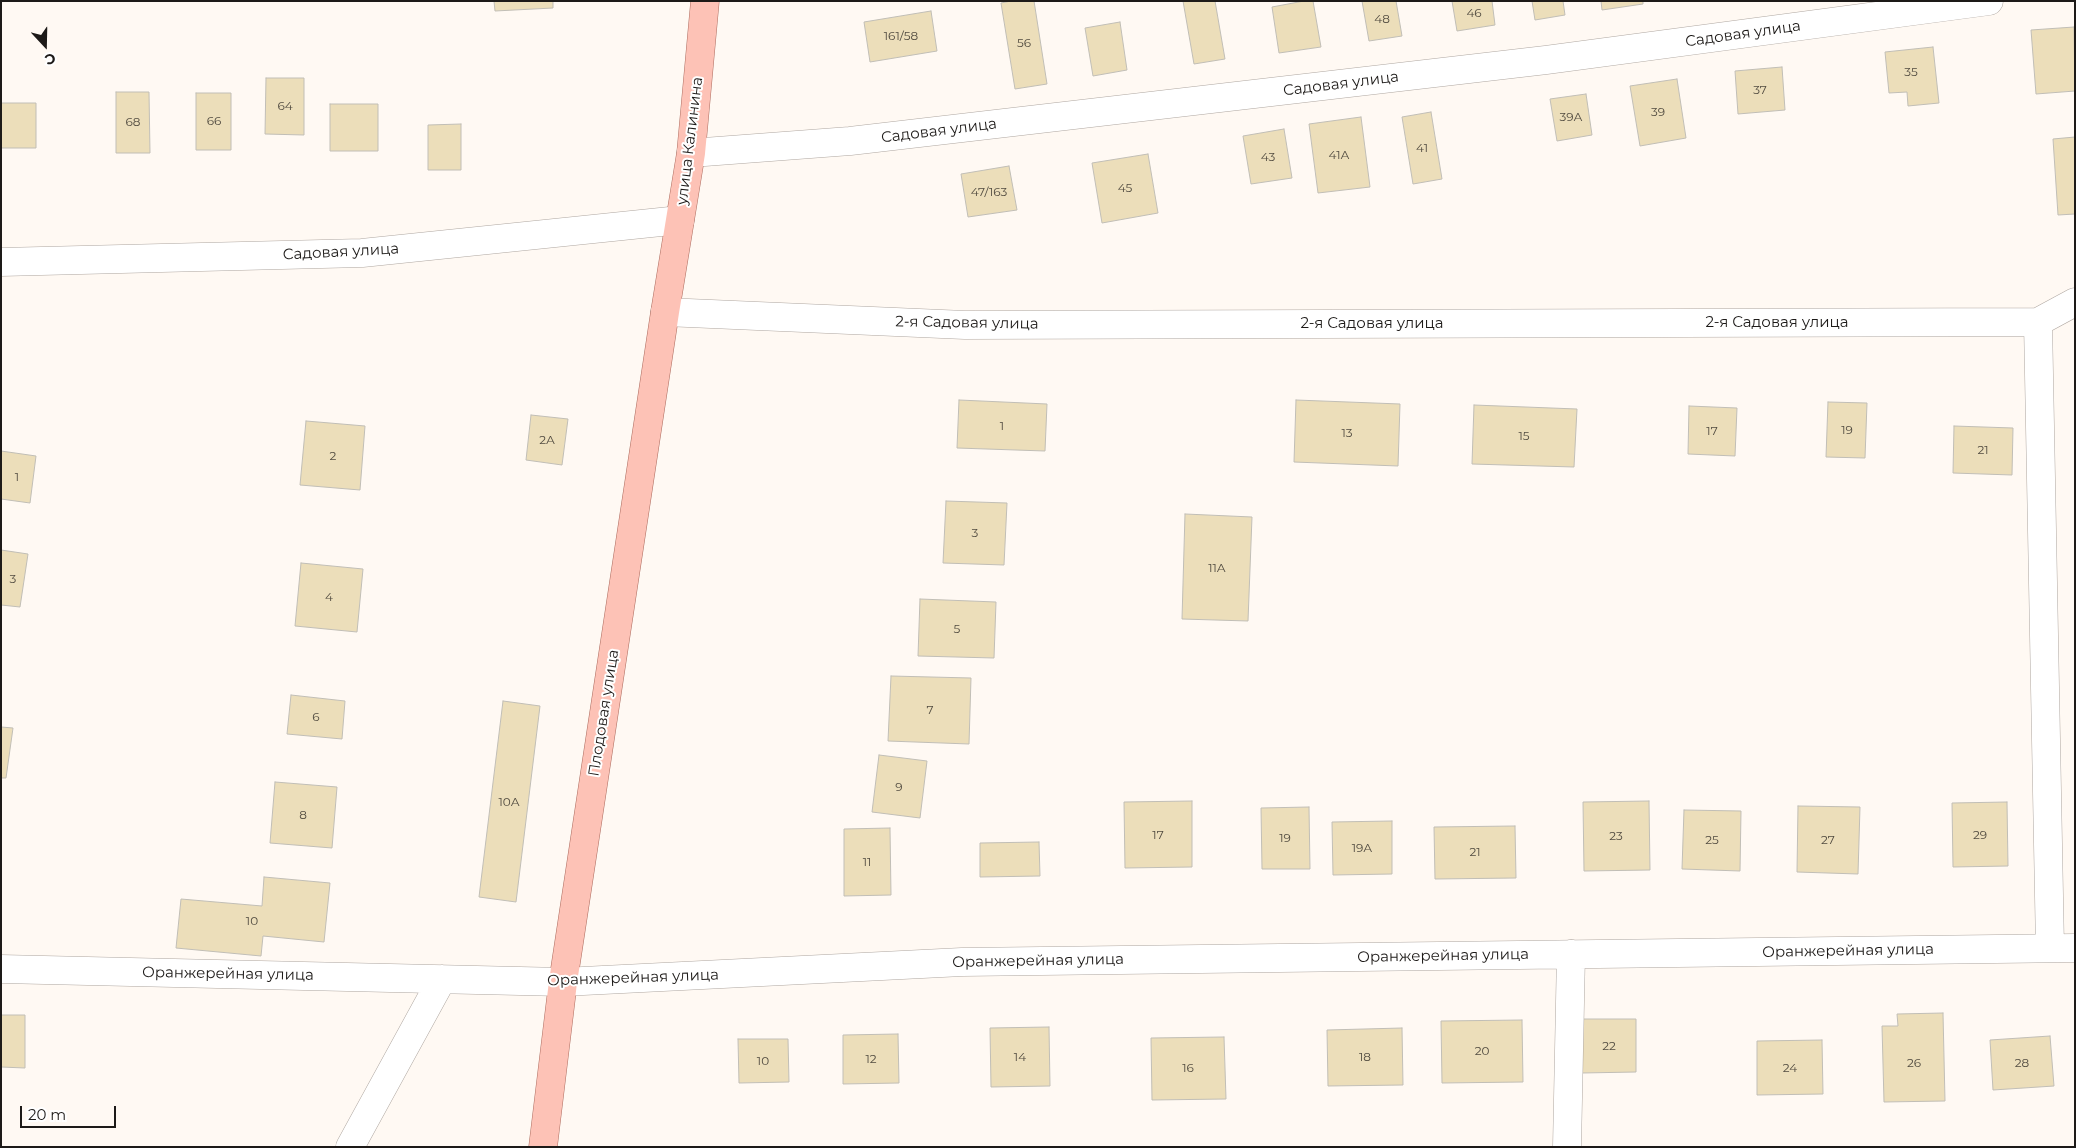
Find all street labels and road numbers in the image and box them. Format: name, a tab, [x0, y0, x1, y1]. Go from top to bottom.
street label: Садовая улица	[1684, 17, 1802, 51]
street label: Садовая улица	[1282, 68, 1400, 100]
street label: улица Калинина	[673, 76, 707, 206]
street label: Садовая улица	[880, 115, 998, 147]
street label: Садовая улица	[282, 240, 400, 264]
street label: 2-я Садовая улица	[895, 313, 1039, 333]
street label: 2-я Садовая улица	[1705, 314, 1849, 332]
street label: 2-я Садовая улица	[1300, 315, 1444, 333]
street label: Плодовая улица	[585, 648, 623, 778]
street label: Оранжерейная улица	[1762, 941, 1934, 961]
street label: Оранжерейная улица	[1357, 946, 1529, 966]
street label: Оранжерейная улица	[952, 951, 1124, 971]
street label: Оранжерейная улица	[142, 964, 314, 984]
street label: Оранжерейная улица	[547, 966, 719, 990]

